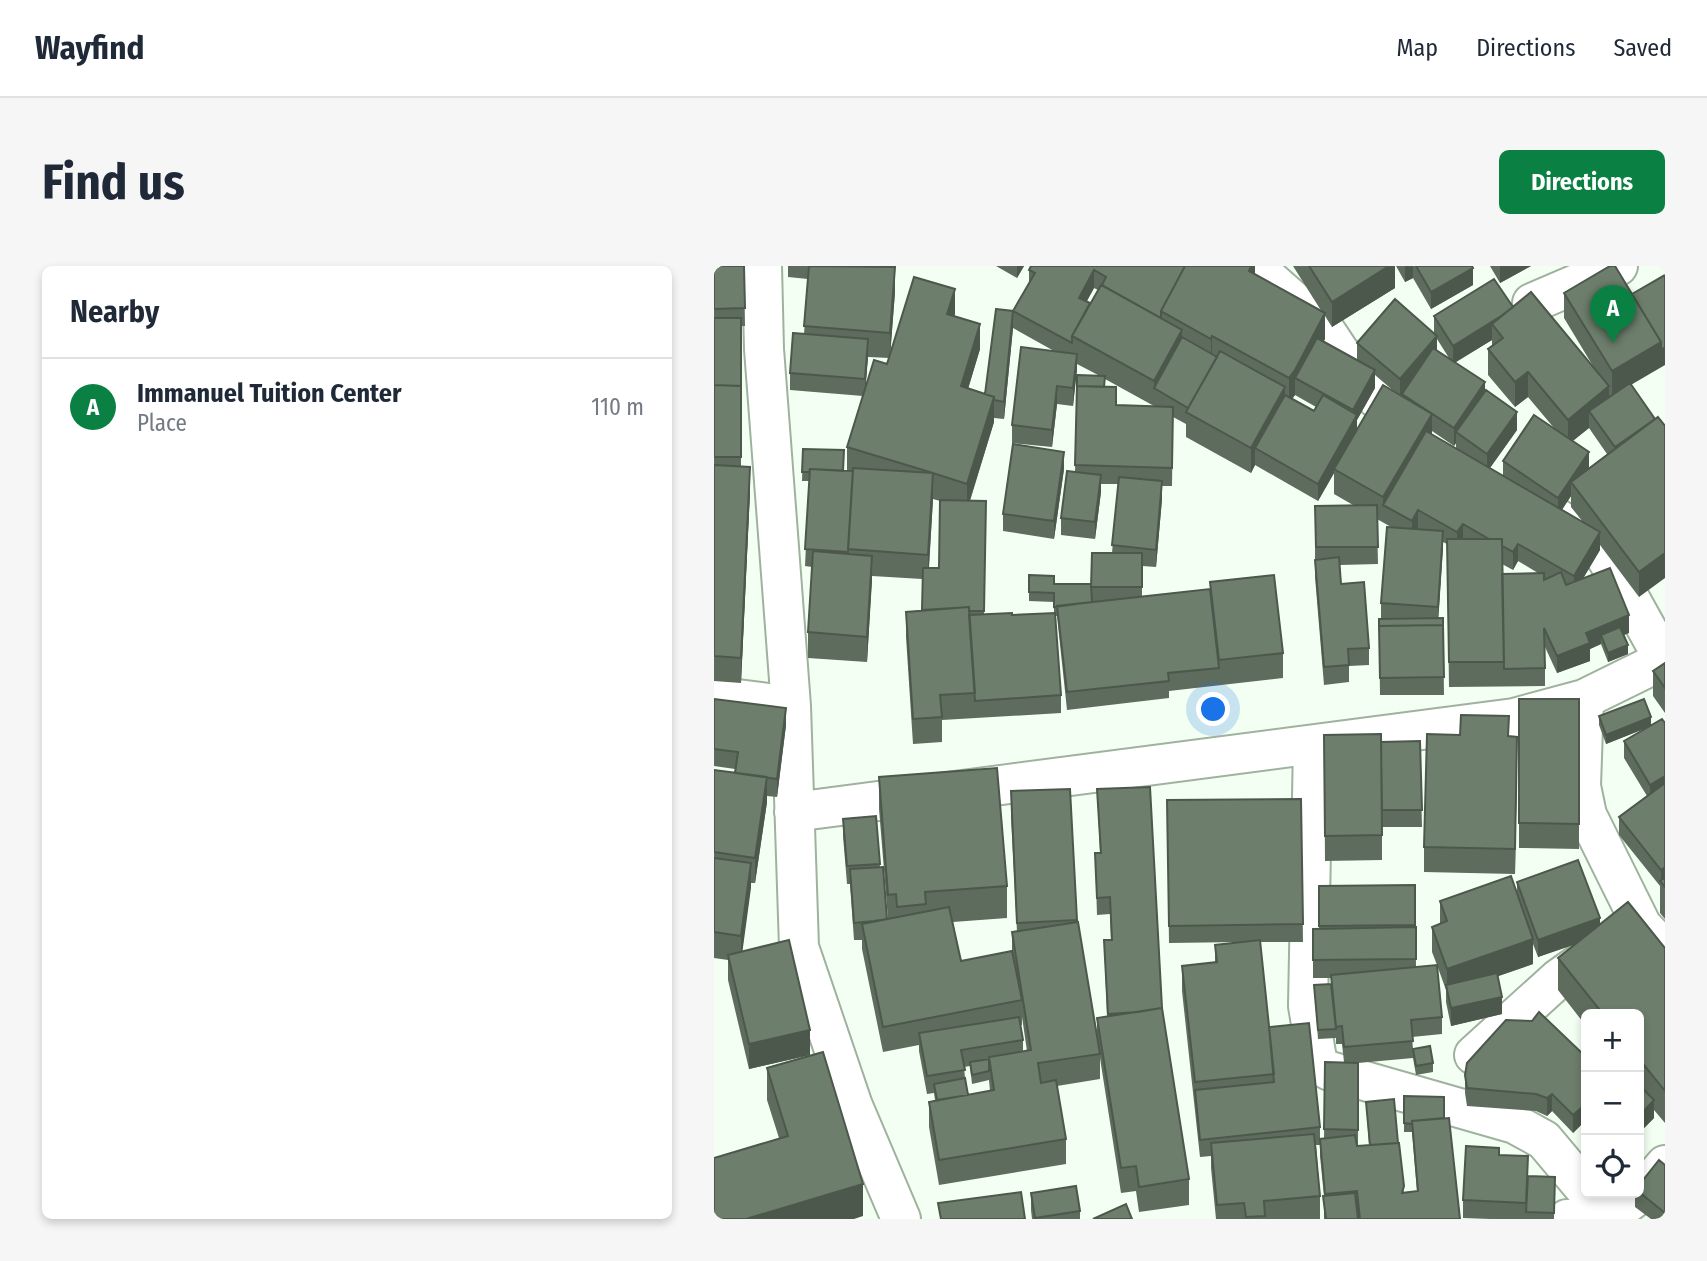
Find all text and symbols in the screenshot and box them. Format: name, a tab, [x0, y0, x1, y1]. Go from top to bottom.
text: Wayfind	[35, 28, 144, 68]
text: Map	[1397, 34, 1438, 62]
text: Directions	[1476, 34, 1575, 62]
text: Saved	[1613, 34, 1672, 62]
button: Directions	[1499, 150, 1665, 214]
text: Find us	[42, 153, 185, 212]
pin: A	[1590, 285, 1636, 343]
text: Nearby	[70, 294, 159, 330]
text: Immanuel Tuition Center	[137, 378, 401, 409]
text: A	[87, 393, 99, 421]
text: 110 m	[591, 393, 644, 421]
text: Place	[137, 409, 187, 437]
your location	[1196, 692, 1230, 726]
map controls	[1581, 1009, 1644, 1198]
button: +	[1581, 1009, 1644, 1072]
button: −	[1581, 1072, 1644, 1135]
button: locate	[1581, 1135, 1644, 1198]

